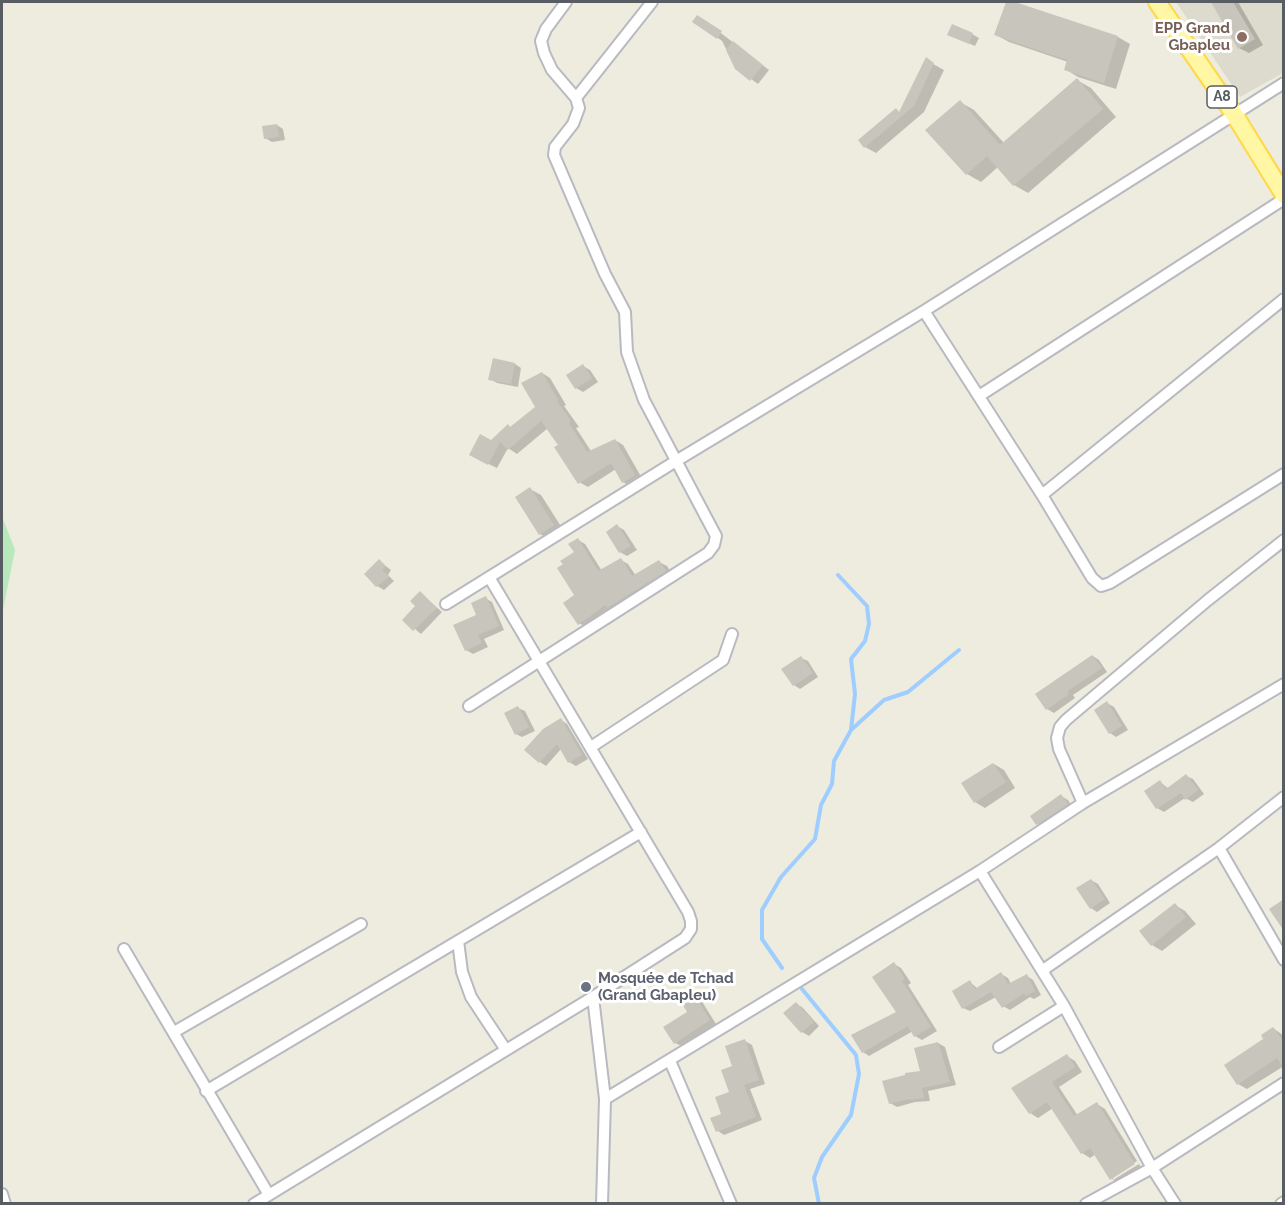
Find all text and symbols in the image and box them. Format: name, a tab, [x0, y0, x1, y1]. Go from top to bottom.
place label: EPP Grand Gbapleu	[1155, 19, 1230, 54]
marker: EPP Grand Gbapleu	[1235, 30, 1249, 44]
road number: A8	[1207, 86, 1237, 108]
place label: Mosquée de Tchad (Grand Gbapleu)	[598, 969, 734, 1004]
marker: Mosquée de Tchad (Grand Gbapleu)	[579, 980, 593, 994]

